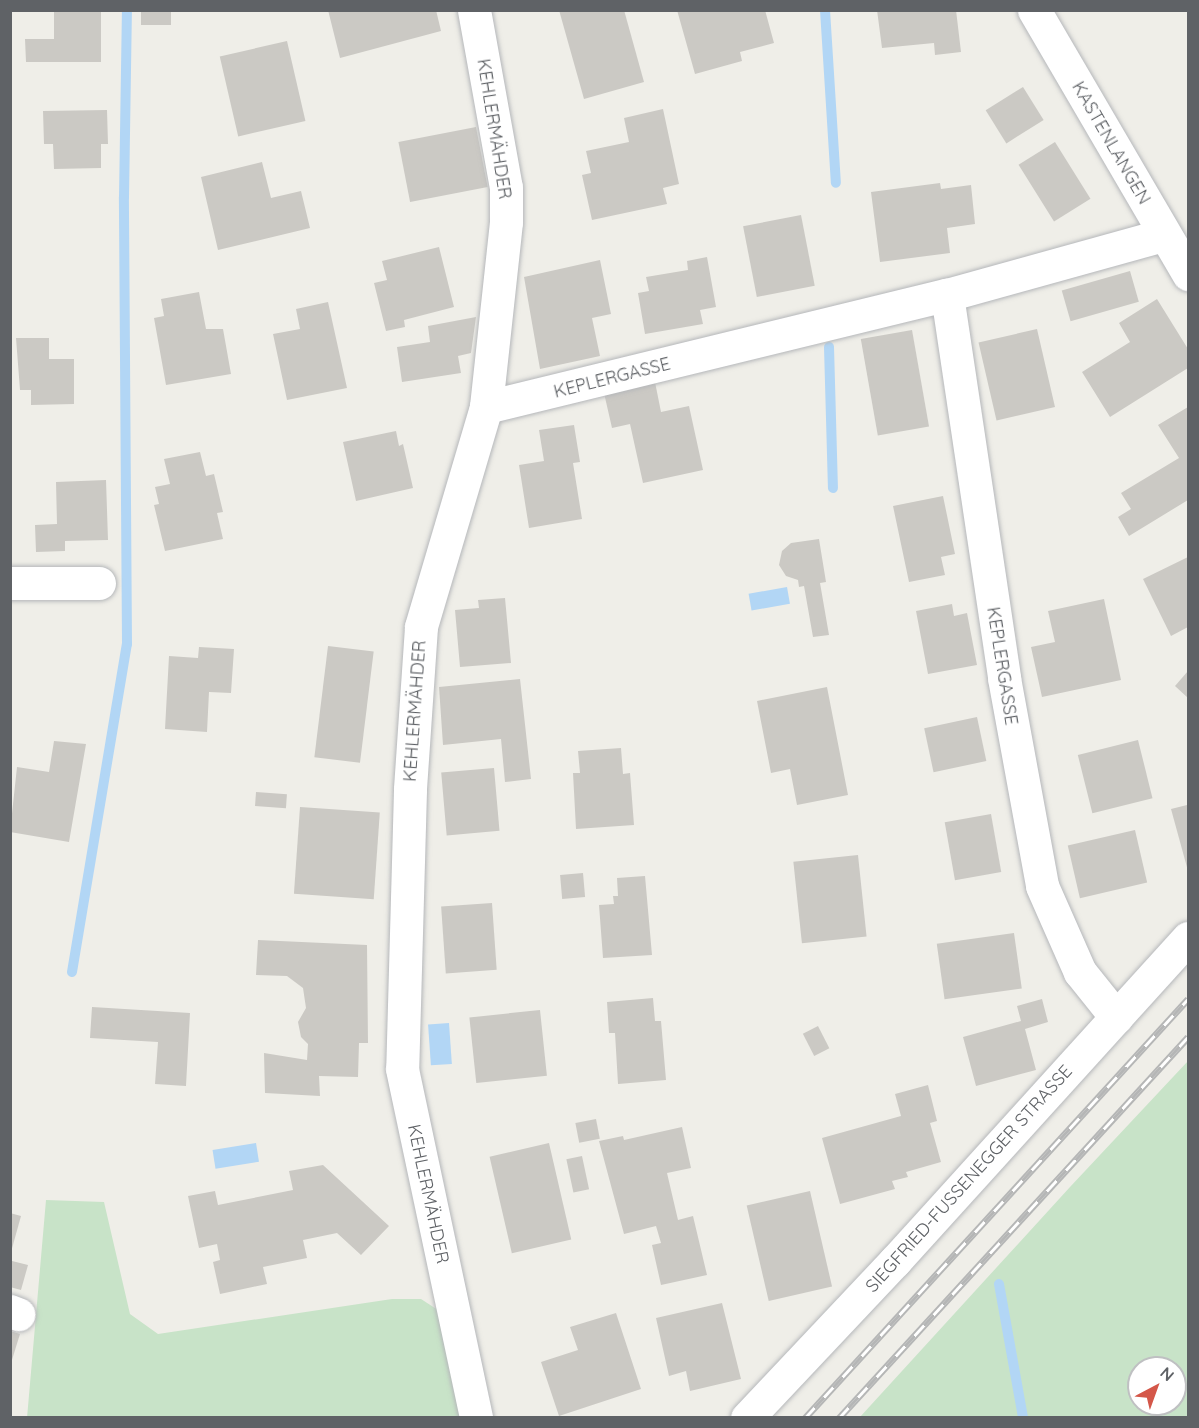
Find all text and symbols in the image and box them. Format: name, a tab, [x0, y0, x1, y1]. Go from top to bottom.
street label: KEHLERMÄHDER	[472, 57, 516, 201]
street label: KASTENLANGEN	[1067, 78, 1155, 208]
street label: KEPLERGASSE	[551, 353, 673, 403]
street label: KEPLERGASSE	[982, 605, 1022, 727]
street label: KEHLERMÄHDER	[399, 639, 431, 783]
street label: SIEGFRIED-FUSSENEGGER STRASSE	[861, 1061, 1077, 1297]
street label: KEHLERMÄHDER	[403, 1122, 453, 1266]
north arrow	[1127, 1356, 1187, 1416]
text: N	[1156, 1363, 1178, 1385]

